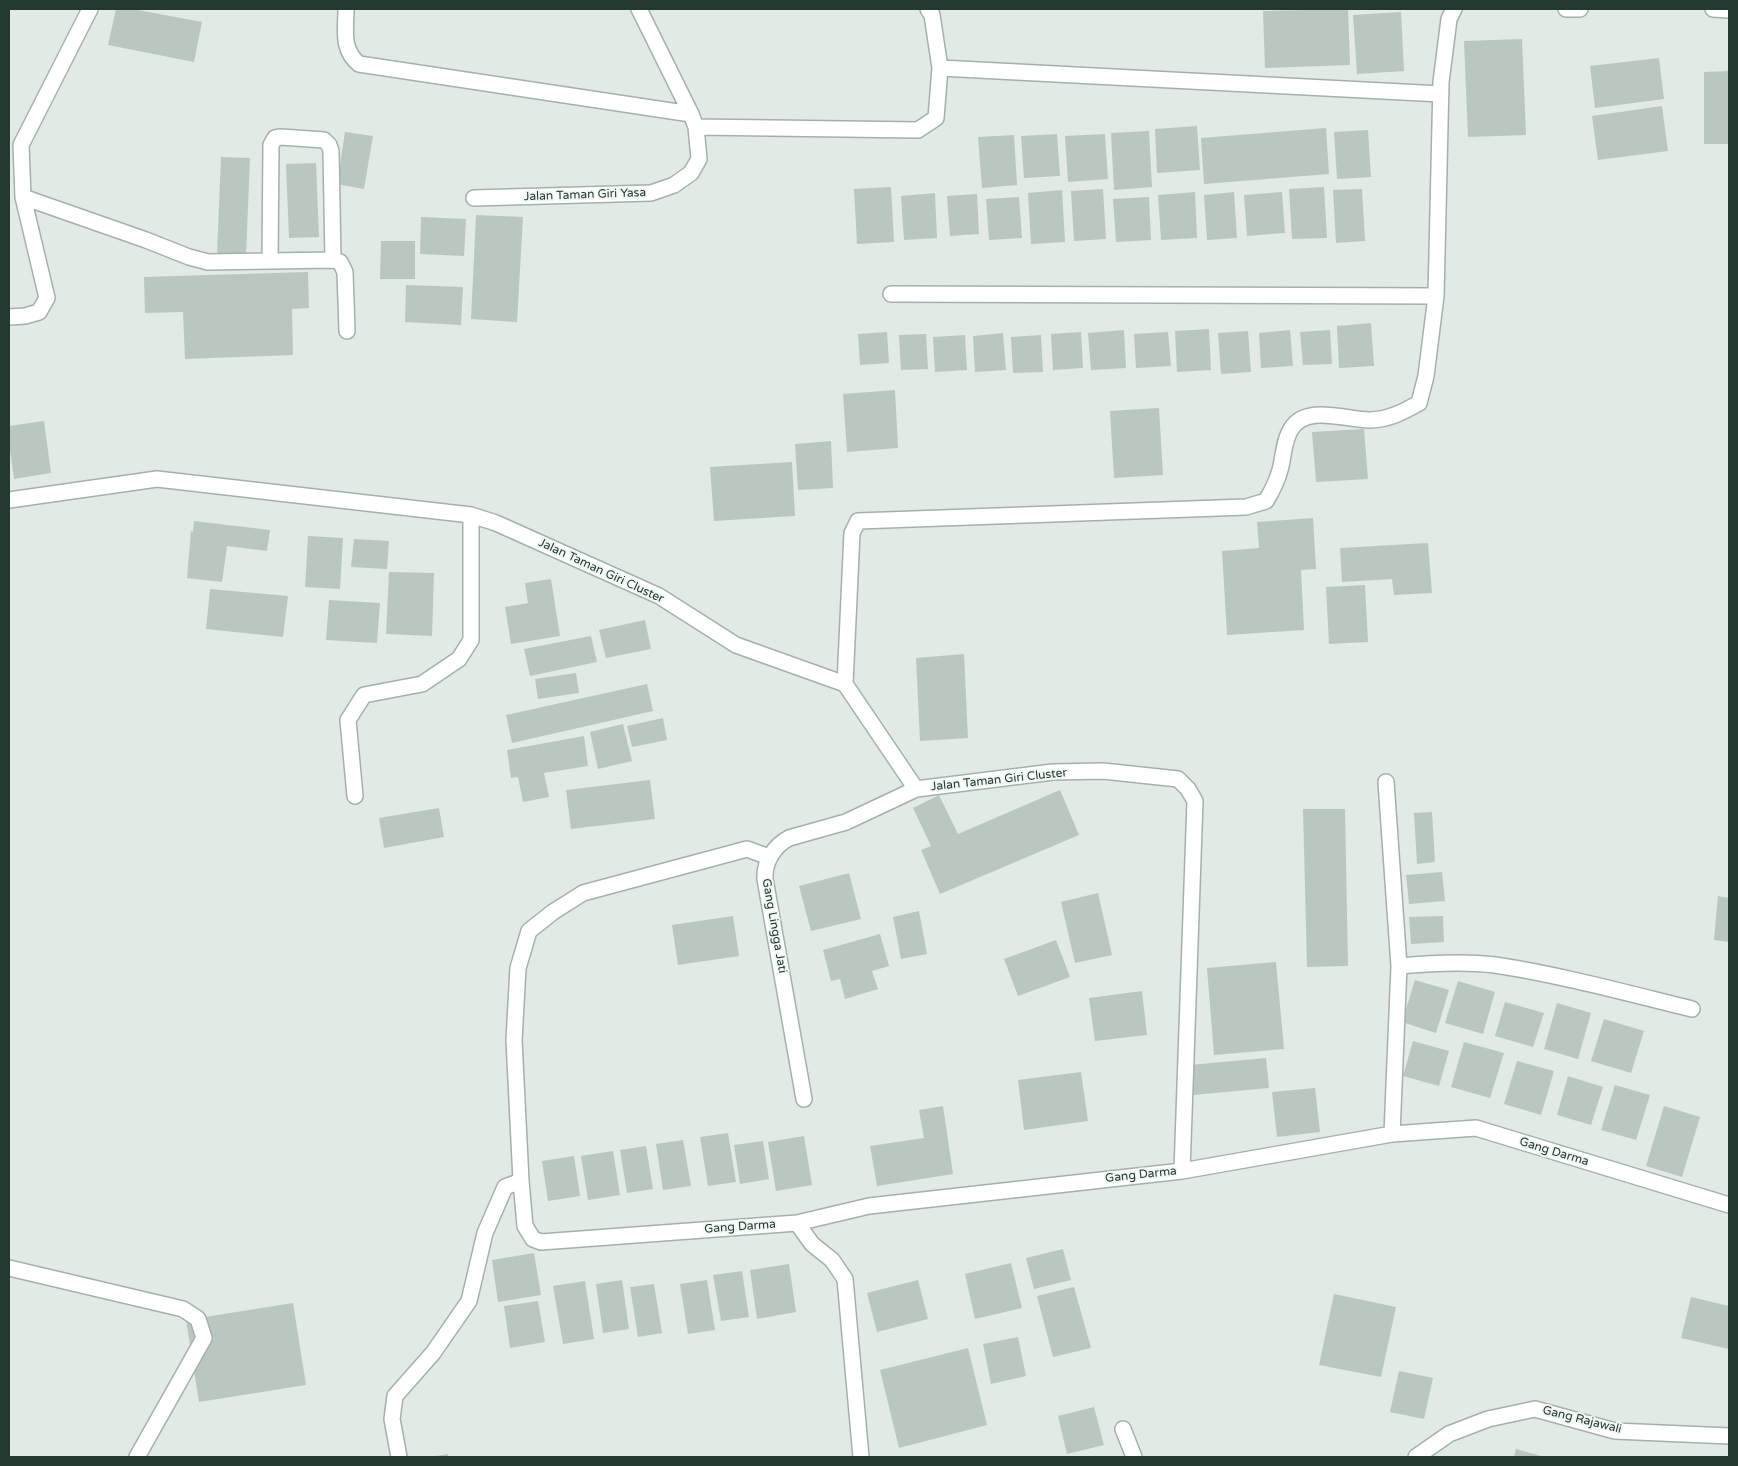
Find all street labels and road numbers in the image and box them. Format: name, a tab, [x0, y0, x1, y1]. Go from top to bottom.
street label: Jalan Taman Giri Yasa	[524, 186, 646, 204]
street label: Jalan Taman Giri Cluster	[536, 536, 666, 606]
street label: Jalan Taman Giri Cluster	[930, 766, 1068, 794]
street label: Gang Lingga Jati	[759, 878, 789, 974]
street label: Gang Darma	[1518, 1135, 1590, 1169]
street label: Gang Darma	[1105, 1164, 1177, 1186]
street label: Gang Darma	[704, 1217, 776, 1237]
street label: Gang Rajawali	[1541, 1403, 1623, 1437]

